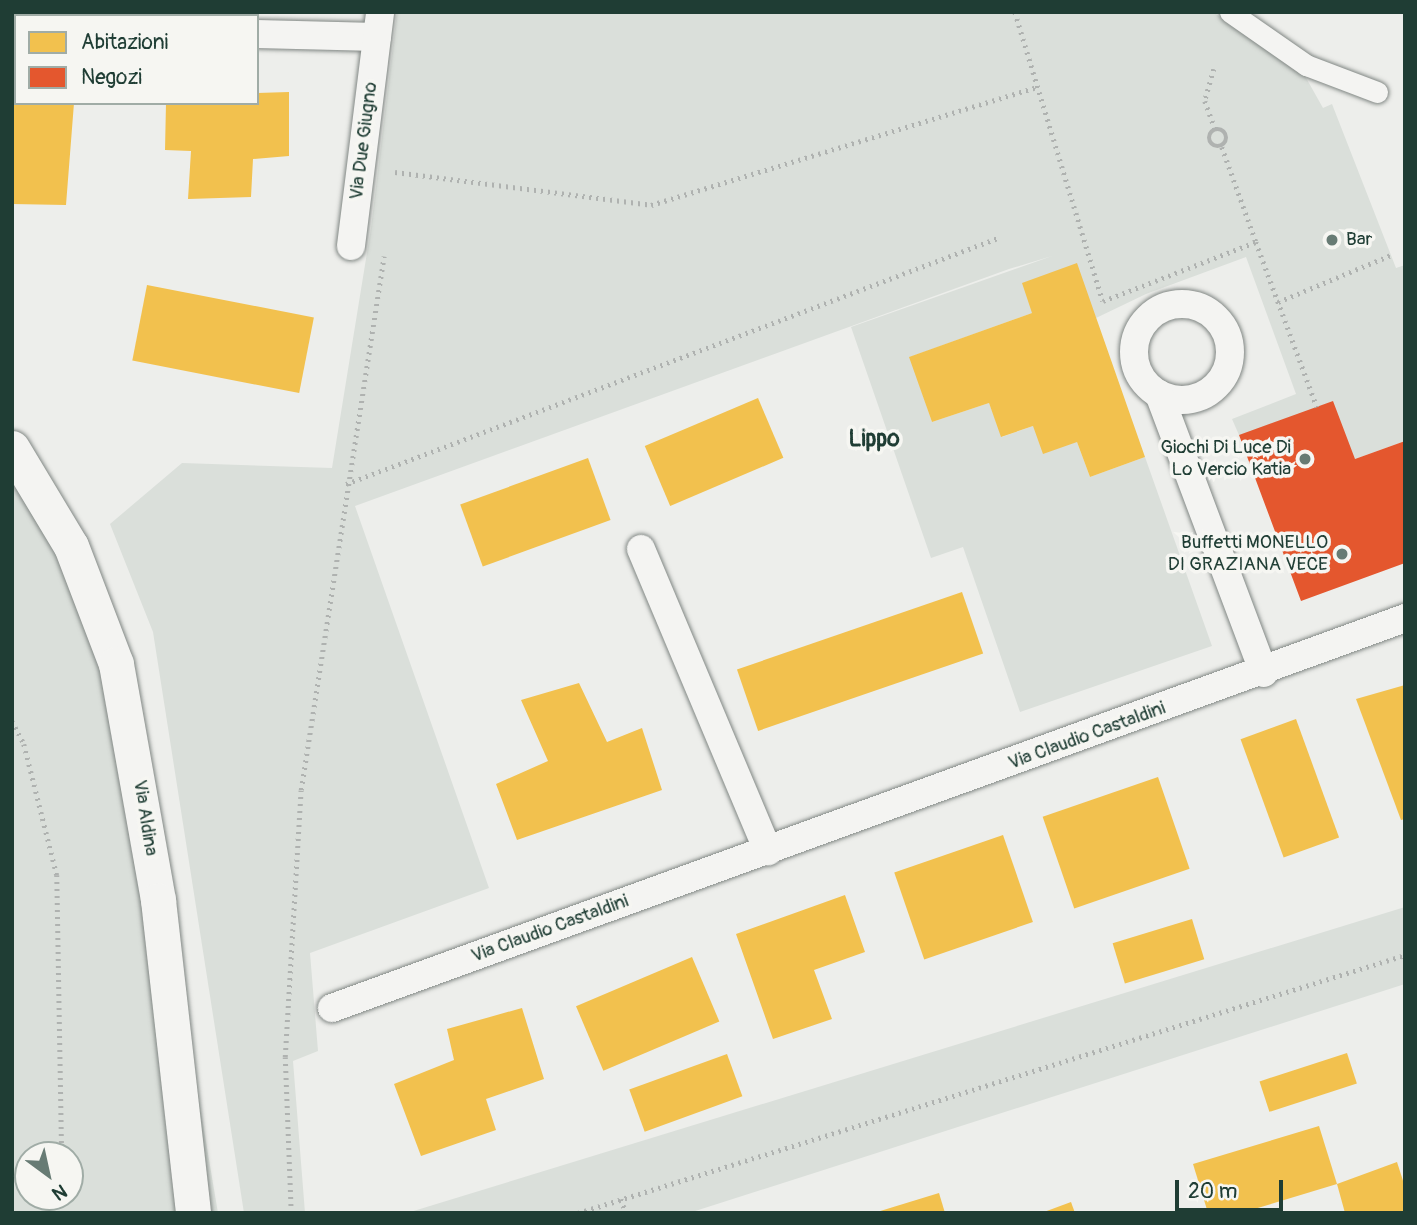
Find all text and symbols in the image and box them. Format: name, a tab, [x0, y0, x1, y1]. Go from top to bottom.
legend	[14, 14, 259, 105]
text: Abitazioni	[81, 29, 168, 56]
text: Negozi	[81, 64, 142, 91]
street label: Via Due Giugno	[345, 81, 383, 201]
place label: Bar	[1346, 229, 1372, 251]
marker: Bar	[1324, 232, 1340, 248]
district label: Lippo	[848, 425, 900, 453]
place label: Giochi Di Luce Di Lo Vercio Katia	[1160, 437, 1291, 481]
marker: Giochi Di Luce Di Lo Vercio Katia	[1297, 451, 1313, 467]
place label: Buffetti MONELLO DI GRAZIANA VECE	[1168, 532, 1328, 576]
marker: Buffetti MONELLO DI GRAZIANA VECE	[1334, 546, 1350, 562]
street label: Via Claudio Castaldini	[1005, 697, 1169, 775]
street label: Via Aldina	[128, 778, 162, 858]
street label: Via Claudio Castaldini	[468, 890, 632, 968]
north arrow	[14, 1141, 84, 1211]
scale bar	[1179, 1166, 1288, 1210]
text: N	[47, 1178, 71, 1205]
text: 20 m	[1188, 1178, 1237, 1205]

